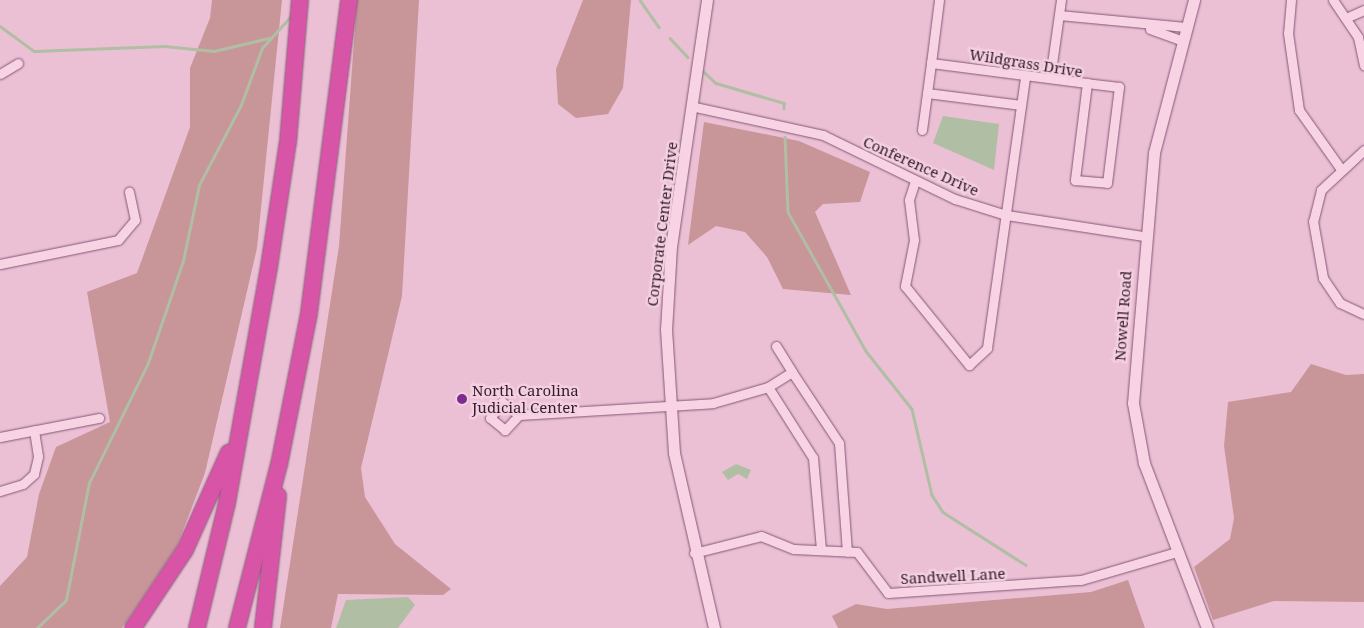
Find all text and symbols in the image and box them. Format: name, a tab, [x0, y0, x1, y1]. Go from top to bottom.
street label: Wildgrass Drive	[968, 45, 1084, 81]
street label: Conference Drive	[860, 132, 982, 200]
street label: Corporate Center Drive	[643, 141, 681, 307]
street label: Nowell Road	[1111, 270, 1135, 362]
place label: North Carolina Judicial Center	[472, 381, 579, 416]
marker: North Carolina Judicial Center	[456, 393, 468, 405]
street label: Sandwell Lane	[900, 564, 1006, 588]

